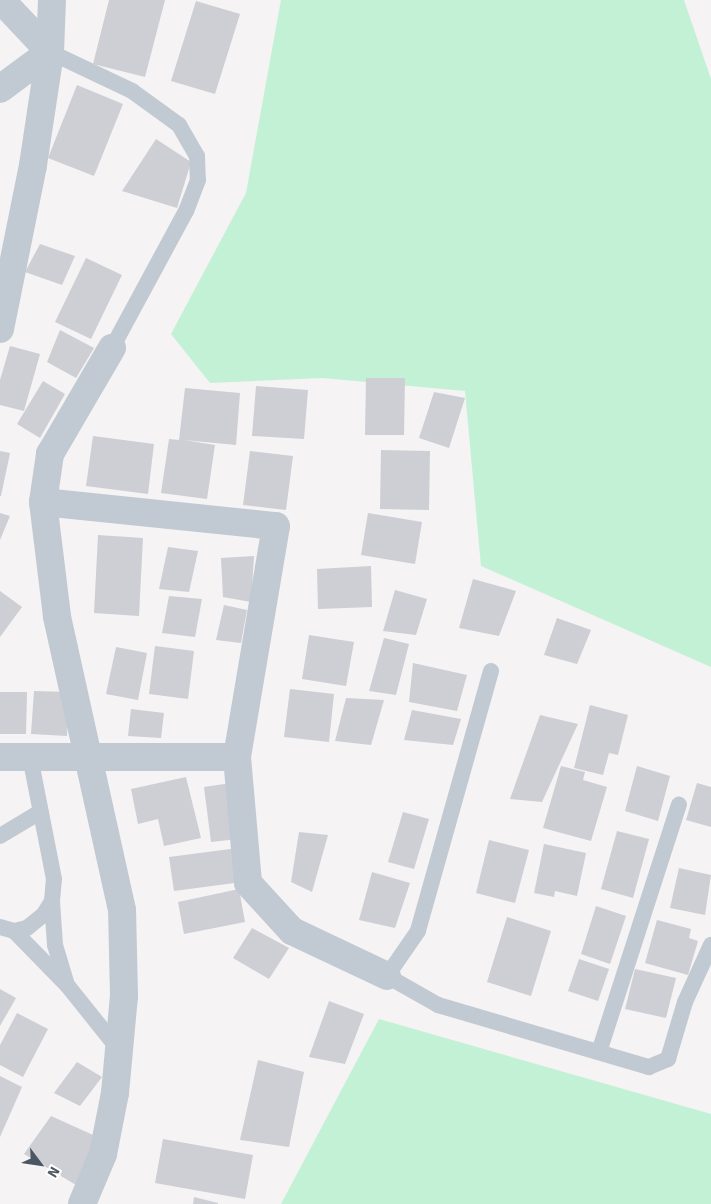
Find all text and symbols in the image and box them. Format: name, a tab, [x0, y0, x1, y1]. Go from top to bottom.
north arrow	[15, 1139, 65, 1189]
text: N	[43, 1163, 63, 1181]

